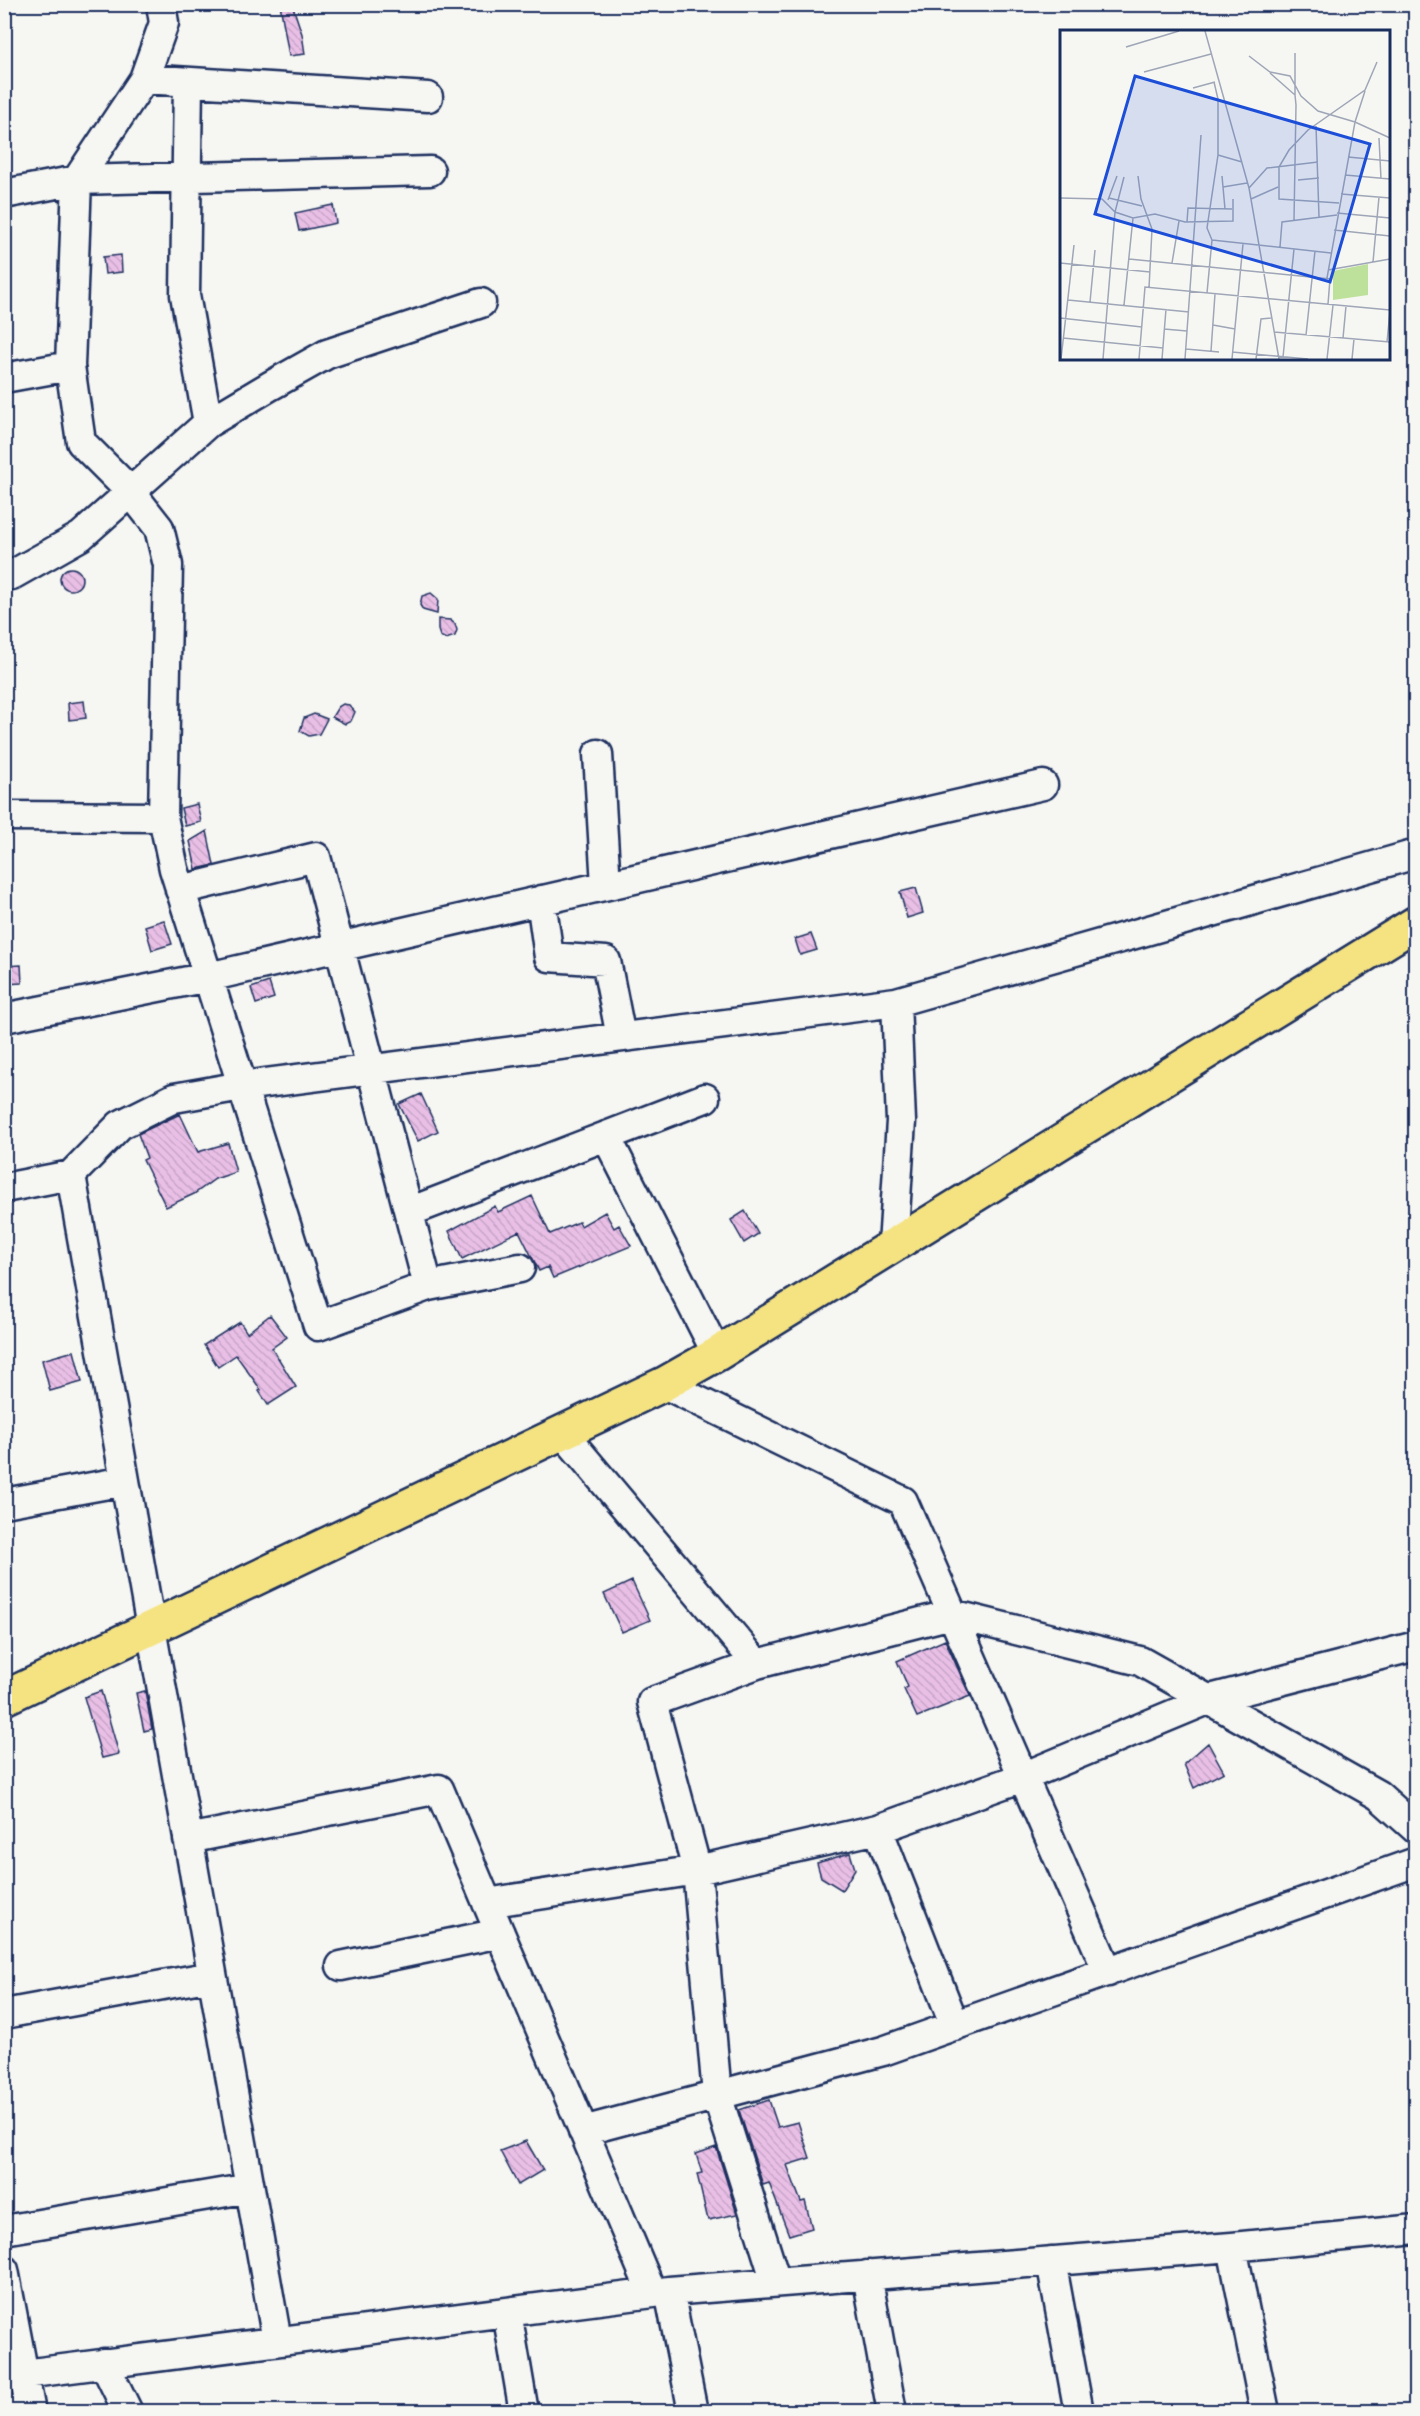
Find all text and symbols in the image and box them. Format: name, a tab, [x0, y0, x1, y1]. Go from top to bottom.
inset map	[1060, 30, 1390, 360]

